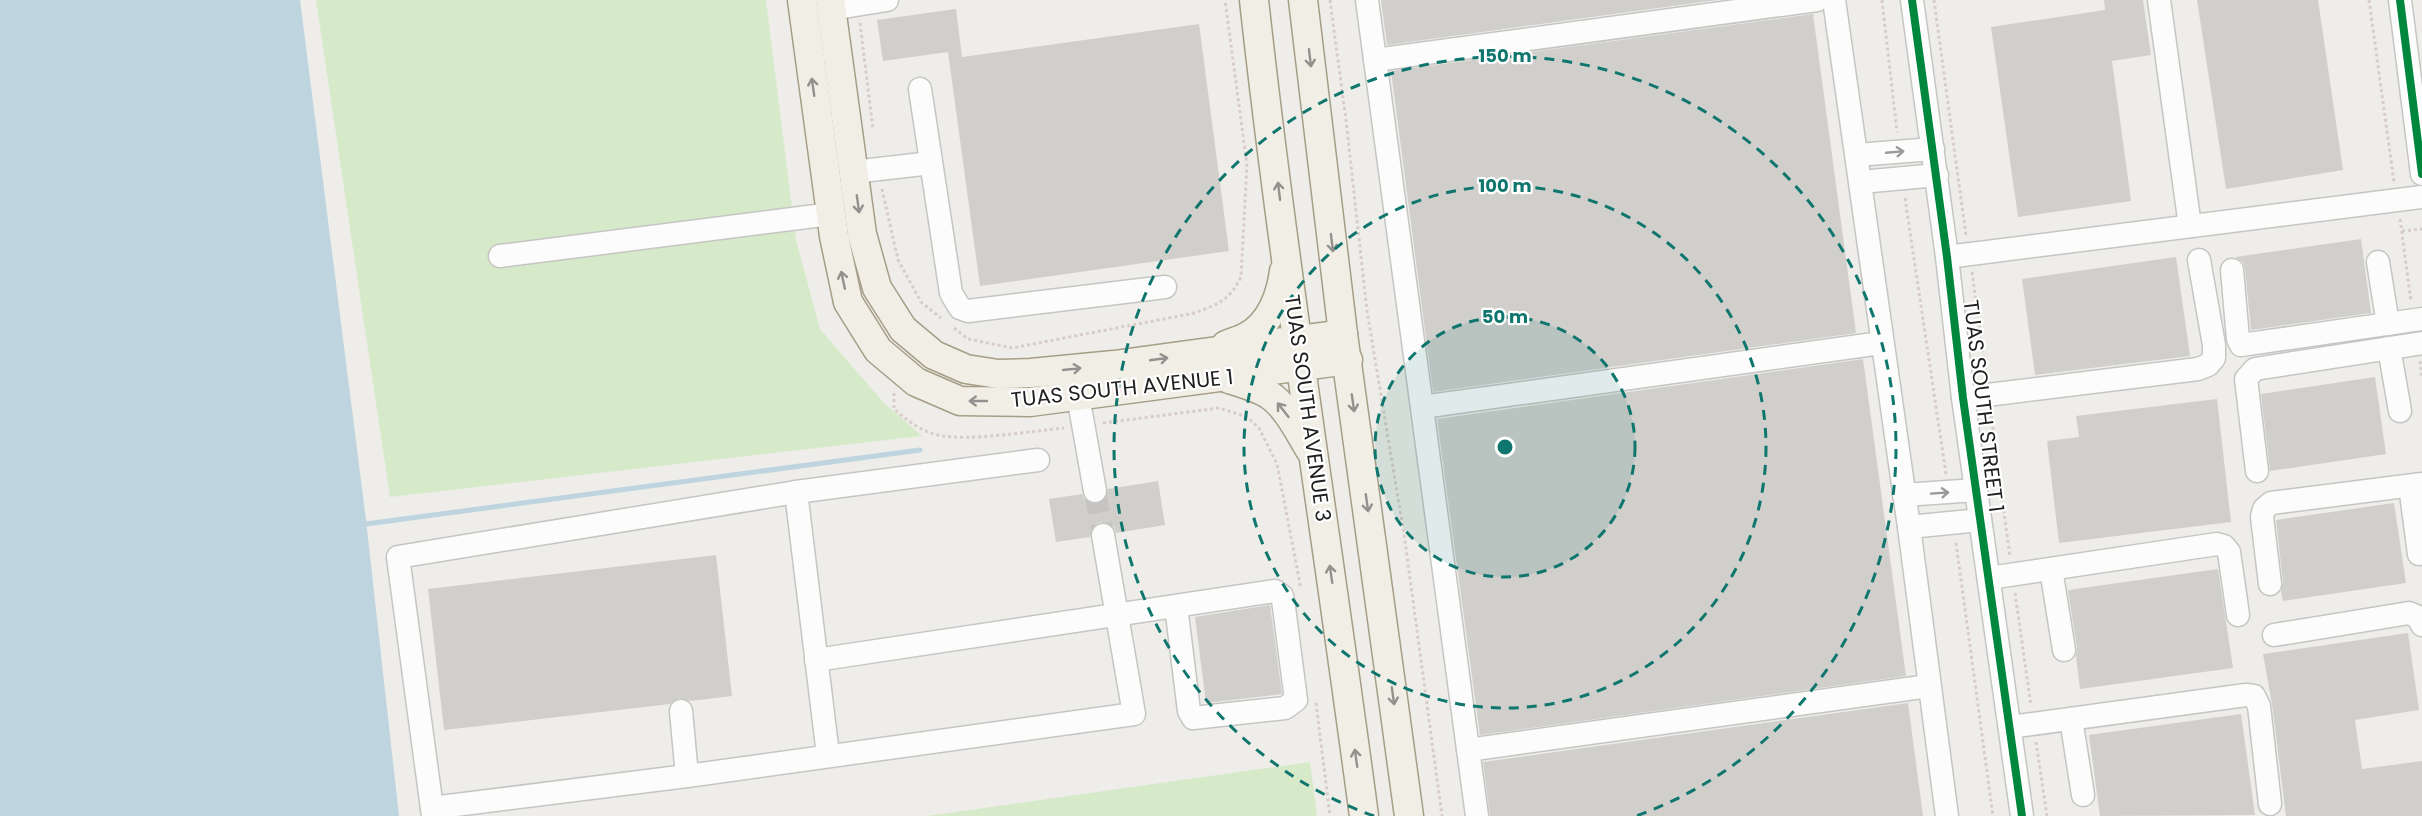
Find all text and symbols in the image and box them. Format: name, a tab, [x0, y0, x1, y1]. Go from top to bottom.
text: 150 m	[1478, 43, 1532, 68]
one-way arrow	[1305, 48, 1316, 67]
one-way arrow	[808, 78, 819, 98]
one-way arrow	[1884, 146, 1904, 157]
text: 100 m	[1478, 173, 1532, 198]
one-way arrow	[1273, 182, 1284, 202]
one-way arrow	[852, 193, 863, 213]
one-way arrow	[1327, 232, 1338, 252]
one-way arrow	[837, 271, 849, 290]
street label: TUAS SOUTH AVENUE 3	[1278, 293, 1338, 523]
street label: TUAS SOUTH STREET 1	[1957, 298, 2011, 514]
text: 50 m	[1482, 304, 1528, 329]
one-way arrow	[1149, 353, 1168, 364]
street label: TUAS SOUTH AVENUE 1	[1009, 362, 1235, 414]
one-way arrow	[1062, 363, 1082, 374]
one-way arrow	[1348, 392, 1359, 412]
one-way arrow	[969, 396, 989, 407]
one-way arrow	[1276, 402, 1289, 418]
centre of rings	[1495, 437, 1515, 457]
one-way arrow	[1930, 487, 1950, 498]
one-way arrow	[1362, 492, 1373, 512]
one-way arrow	[1326, 565, 1337, 585]
one-way arrow	[1388, 686, 1399, 705]
one-way arrow	[1351, 749, 1362, 768]

